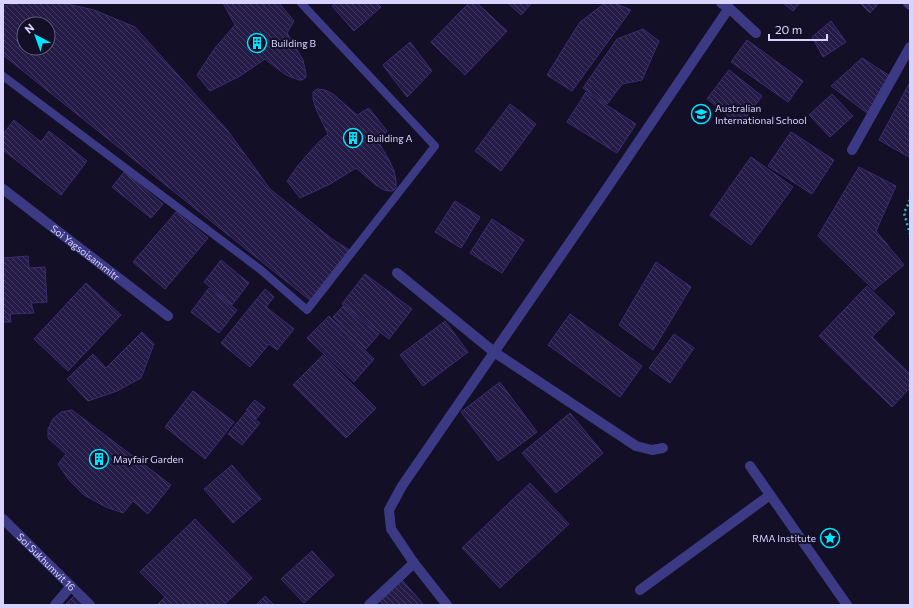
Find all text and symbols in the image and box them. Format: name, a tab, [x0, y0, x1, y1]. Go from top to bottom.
north arrow	[16, 16, 56, 56]
scale bar	[769, 16, 827, 42]
text: N	[22, 20, 36, 36]
text: 20 m	[775, 22, 802, 36]
building icon: Building B	[246, 32, 268, 54]
place label: Building B	[271, 37, 317, 49]
place label: Australian International School	[715, 102, 807, 126]
school or university icon: Australian International School	[690, 103, 712, 125]
building icon: Building A	[342, 127, 364, 149]
place label: Building A	[367, 132, 413, 144]
street label: Soi Yagsoisammitr	[49, 222, 122, 283]
building icon: Mayfair Garden	[88, 448, 110, 470]
place label: Mayfair Garden	[113, 453, 184, 465]
place icon: RMA Institute	[819, 527, 841, 549]
street label: Soi Sukhumvit 16	[15, 530, 78, 593]
place label: RMA Institute	[752, 532, 816, 544]

